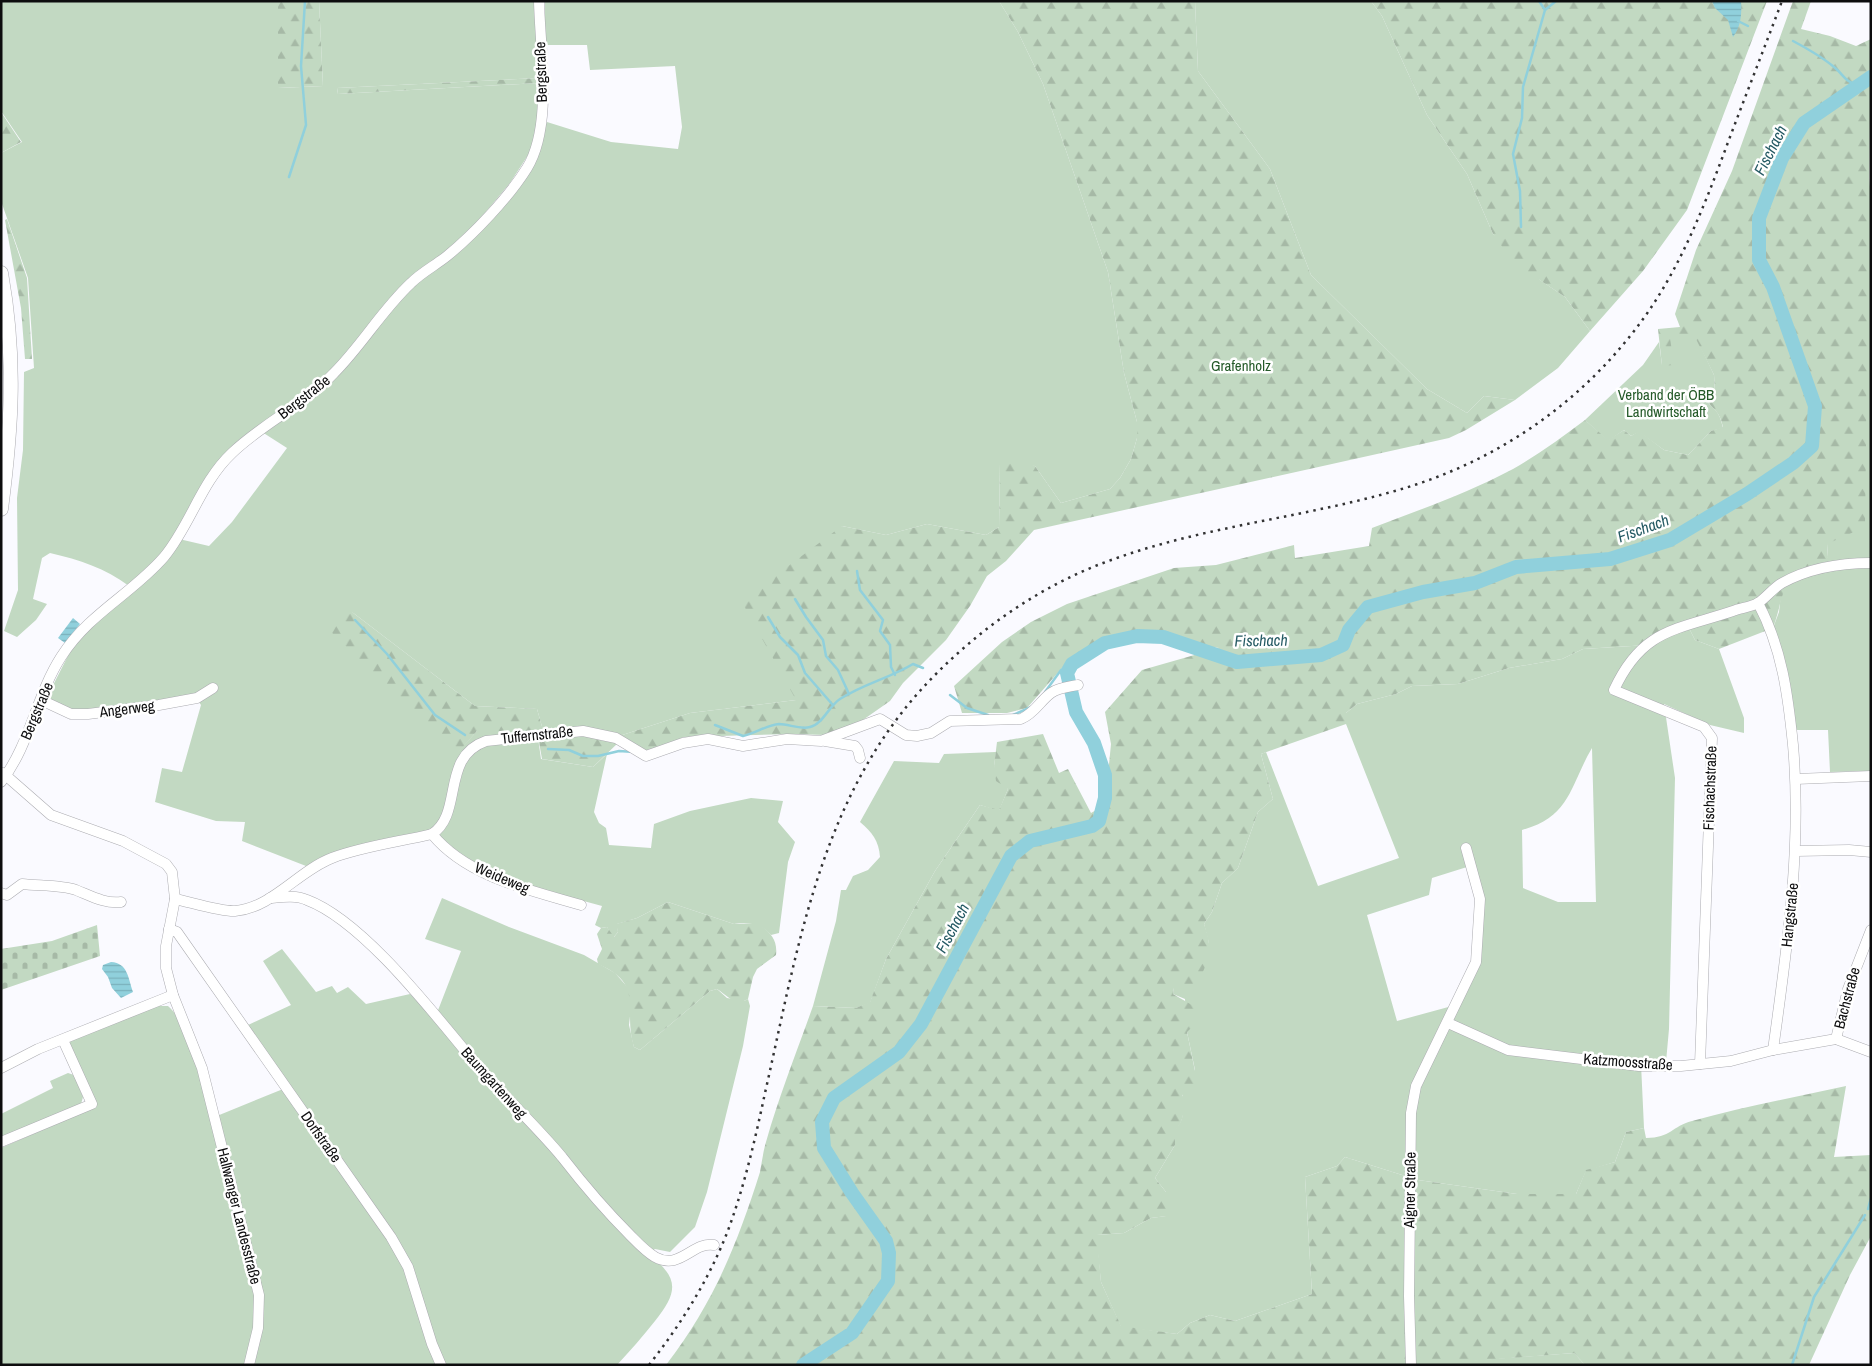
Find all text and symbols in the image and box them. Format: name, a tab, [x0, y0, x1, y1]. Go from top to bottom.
street label: Bergstraße	[529, 41, 552, 103]
water label: Fischach	[1748, 121, 1792, 179]
park label: Grafenholz	[1211, 355, 1271, 376]
street label: Bergstraße	[273, 370, 334, 424]
park label: Verband der ÖBB Landwirtschaft	[1618, 384, 1714, 422]
water label: Fischach	[1614, 509, 1672, 547]
water label: Fischach	[1234, 629, 1288, 651]
street label: Bergstraße	[15, 679, 58, 743]
street label: Angerweg	[97, 695, 156, 722]
street label: Tuffernstraße	[500, 720, 574, 749]
street label: Fischachstraße	[1698, 745, 1721, 831]
street label: Weideweg	[471, 857, 533, 899]
street label: Hangstraße	[1776, 882, 1803, 948]
water label: Fischach	[930, 899, 974, 957]
street label: Bachstraße	[1828, 965, 1865, 1031]
street label: Baumgartenweg	[457, 1042, 532, 1123]
street label: Katzmoosstraße	[1583, 1048, 1674, 1075]
street label: Dorfstraße	[296, 1107, 347, 1167]
street label: Hallwanger Landesstraße	[212, 1145, 267, 1287]
street label: Aigner Straße	[1398, 1151, 1421, 1229]

